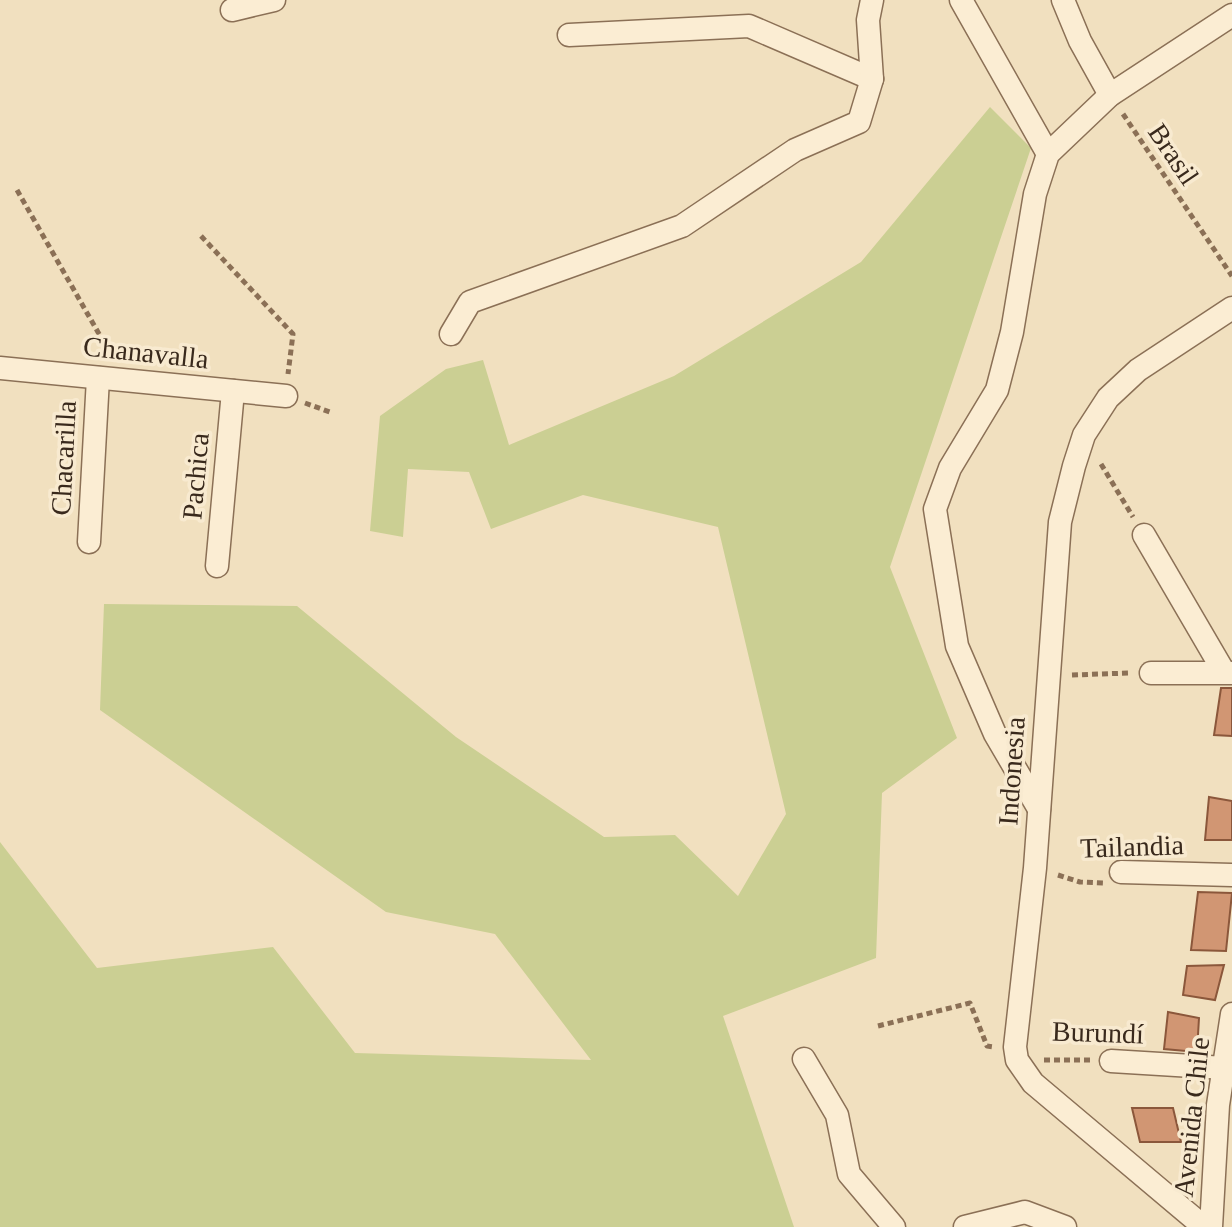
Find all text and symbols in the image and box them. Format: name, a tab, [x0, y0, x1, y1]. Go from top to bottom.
street label: Brasil	[1142, 118, 1205, 191]
street label: Chanavalla	[82, 330, 211, 375]
street label: Chacarilla	[45, 399, 82, 516]
street label: Pachica	[176, 431, 215, 521]
street label: Indonesia	[992, 715, 1031, 826]
street label: Tailandia	[1080, 829, 1185, 864]
street label: Burundí	[1052, 1015, 1145, 1050]
street label: Avenida Chile	[1168, 1036, 1215, 1198]

